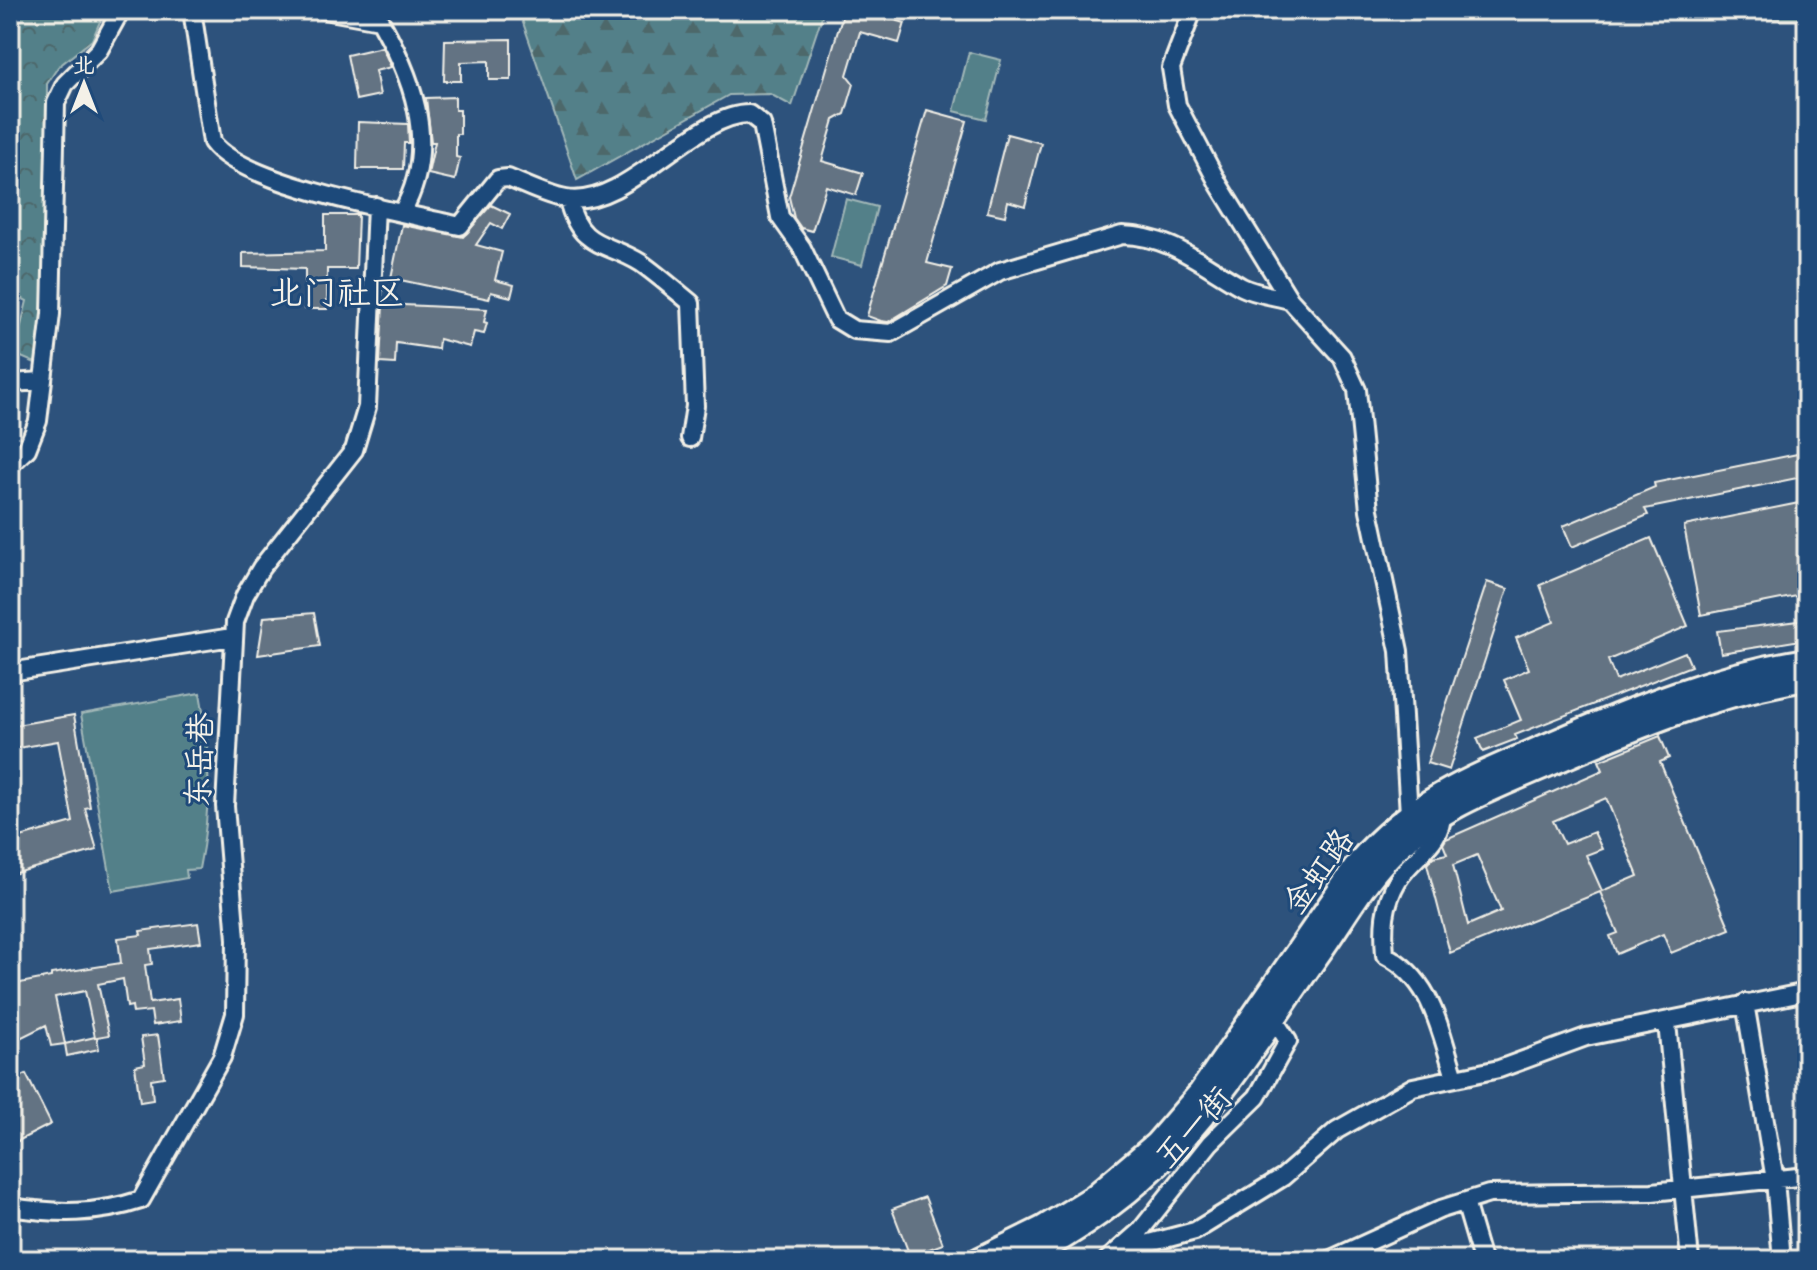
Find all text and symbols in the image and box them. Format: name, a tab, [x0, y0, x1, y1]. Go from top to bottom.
north arrow	[44, 44, 124, 124]
text: 北	[73, 51, 95, 79]
district label: 北门社区	[269, 271, 405, 314]
street label: 东岳巷	[177, 711, 222, 809]
street label: 金虹路	[1274, 820, 1363, 922]
street label: 五一街	[1146, 1078, 1241, 1177]

